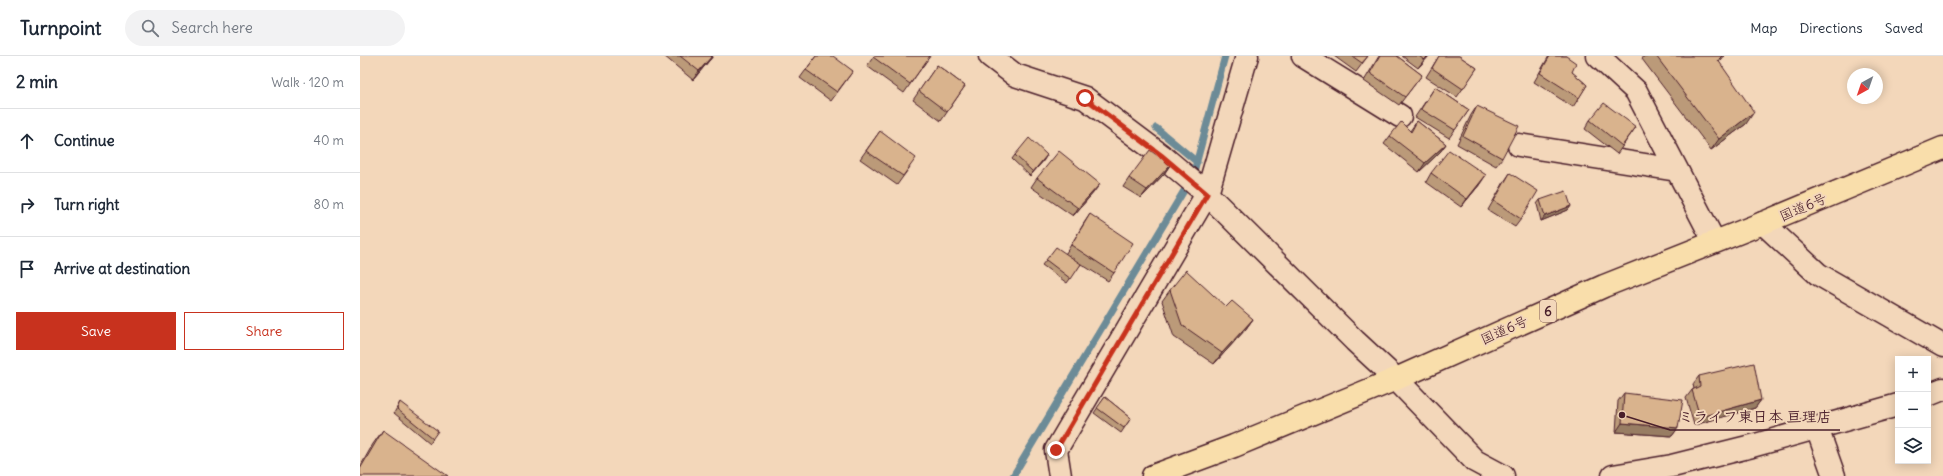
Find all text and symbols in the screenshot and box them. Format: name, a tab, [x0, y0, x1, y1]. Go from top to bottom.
search box	[125, 10, 405, 46]
text: Turnpoint	[20, 16, 101, 40]
icon: search	[139, 17, 161, 39]
text: Search here	[171, 18, 253, 37]
text: Map	[1750, 19, 1777, 37]
text: Directions	[1799, 19, 1863, 37]
text: Saved	[1885, 19, 1923, 37]
north arrow	[1847, 68, 1883, 104]
text: 2 min	[16, 71, 58, 93]
text: Walk · 120 m	[271, 74, 344, 91]
route start	[1076, 89, 1094, 107]
icon: ahead	[16, 130, 38, 152]
text: Continue	[54, 131, 115, 150]
text: 40 m	[313, 132, 344, 149]
street label: 国道6号	[1776, 189, 1830, 225]
icon: right	[16, 194, 38, 216]
text: Turn right	[54, 195, 119, 214]
text: 80 m	[313, 196, 344, 213]
icon: arrive	[16, 258, 38, 280]
text: Arrive at destination	[54, 259, 190, 278]
road number: 6	[1540, 300, 1556, 322]
button: Save	[16, 312, 176, 350]
button: Share	[184, 312, 344, 350]
street label: 国道6号	[1477, 312, 1531, 348]
map controls	[1895, 356, 1931, 464]
button: +	[1895, 356, 1931, 392]
button: −	[1895, 392, 1931, 428]
callout: ミライフ東日本 亘理店	[1670, 403, 1840, 430]
text: ミライフ東日本 亘理店	[1678, 407, 1832, 426]
button: layers	[1895, 428, 1931, 464]
route end	[1047, 441, 1065, 459]

